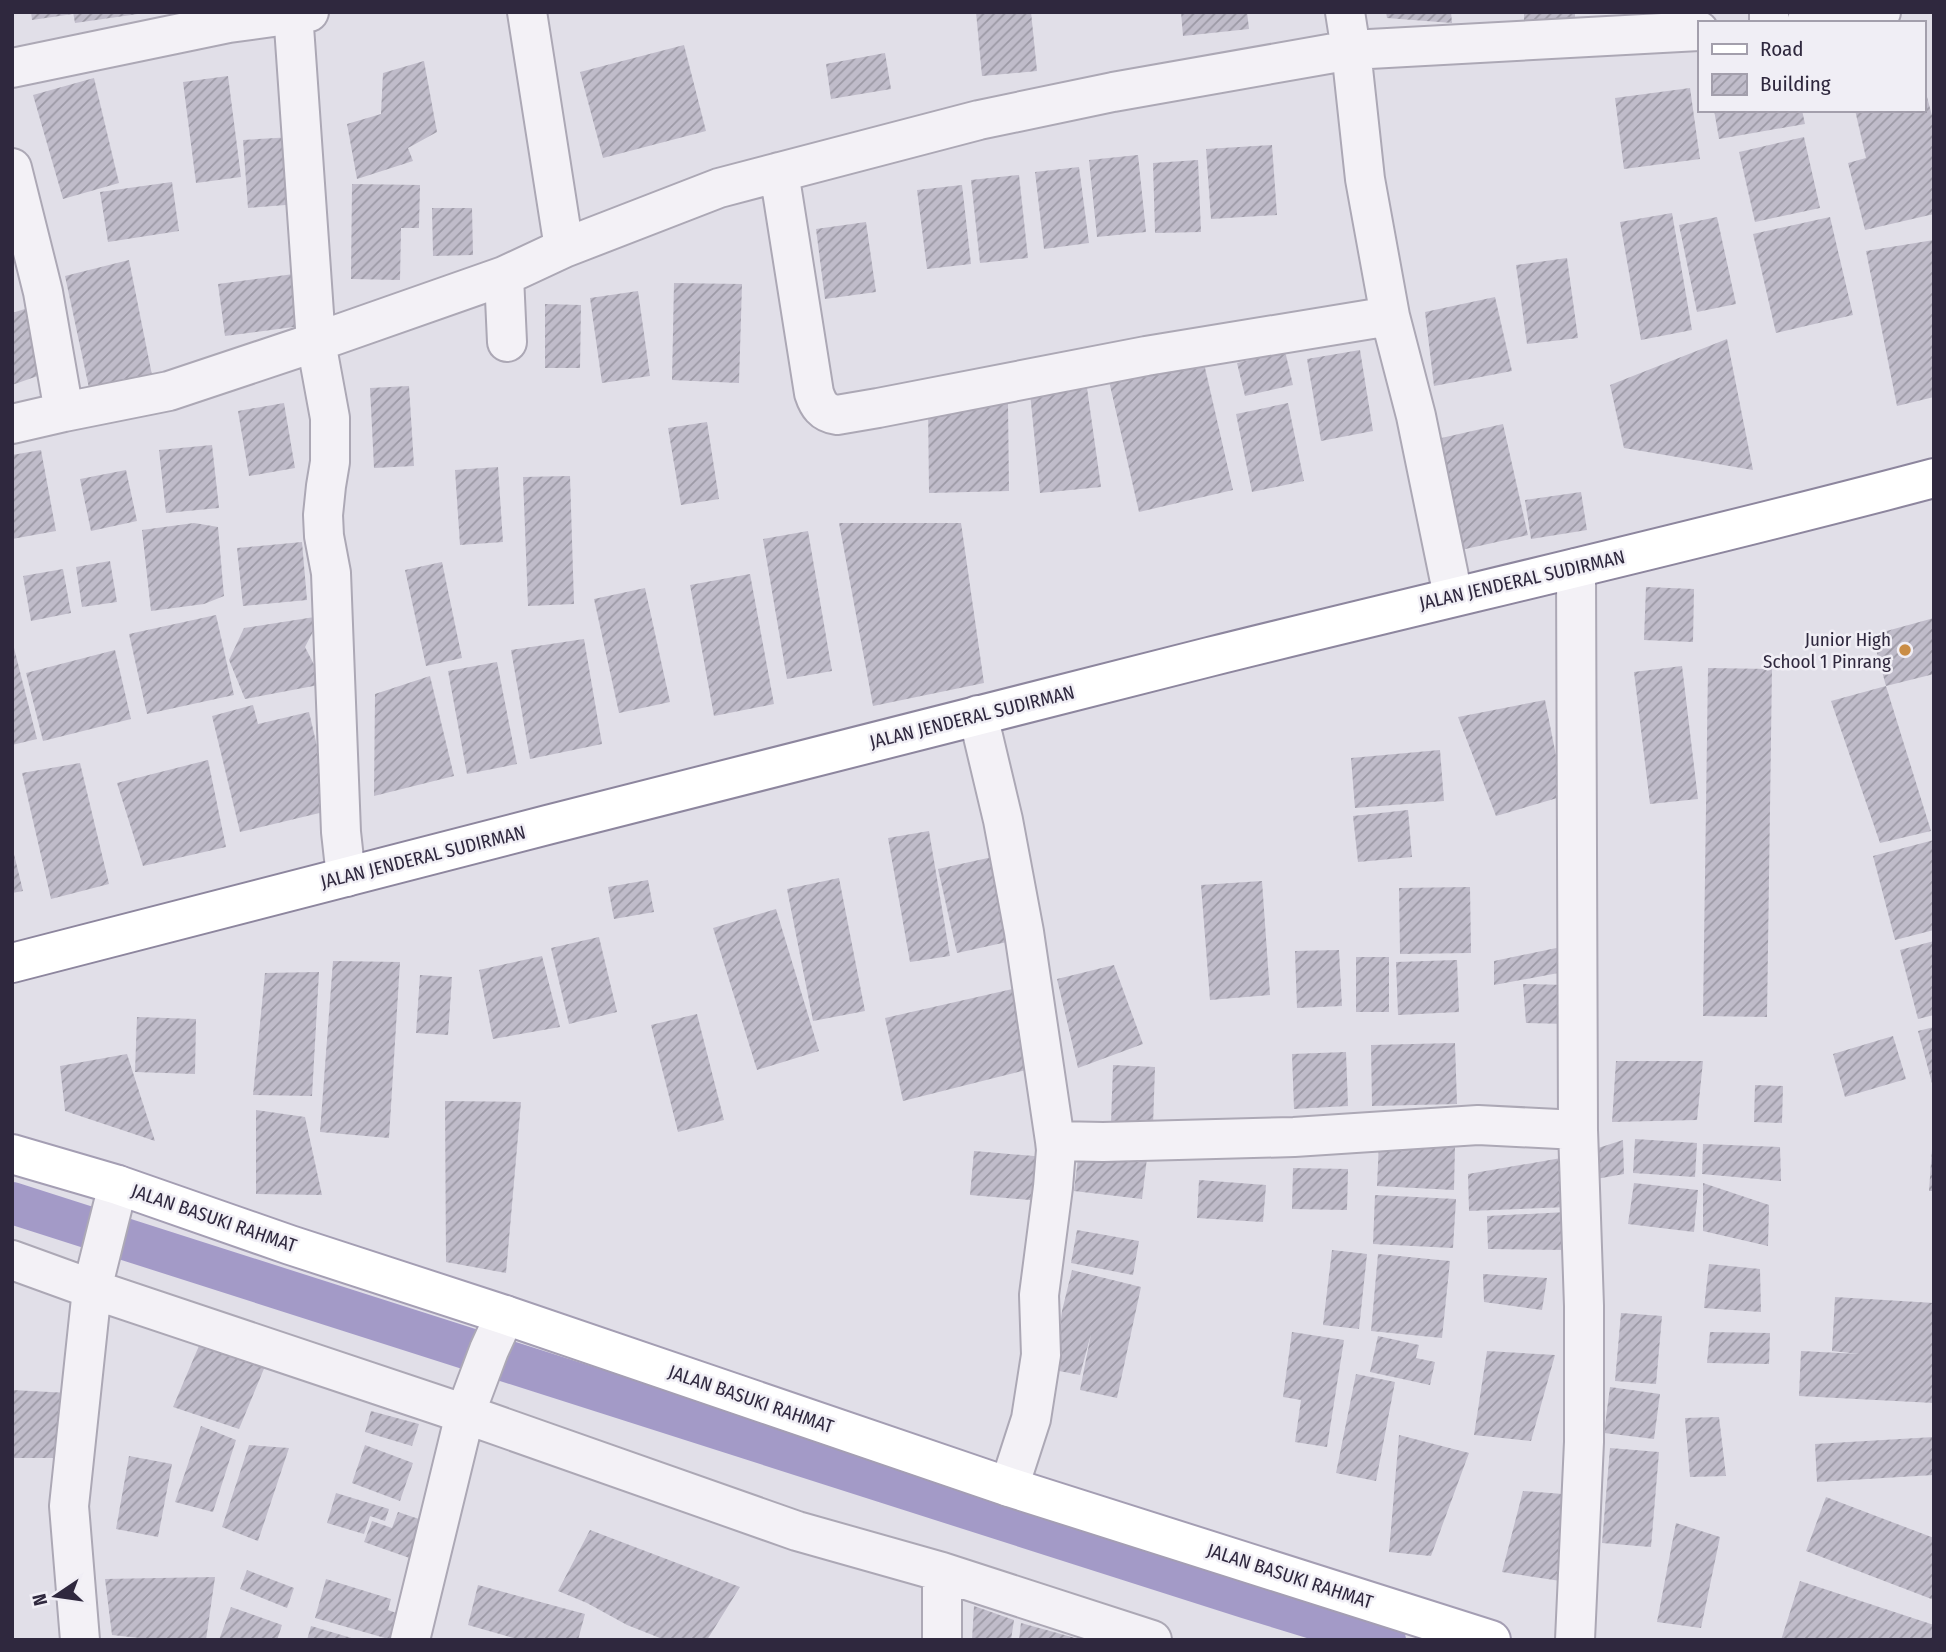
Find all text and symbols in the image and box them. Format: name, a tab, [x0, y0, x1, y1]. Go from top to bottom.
legend	[1698, 21, 1925, 112]
text: Road	[1760, 36, 1804, 62]
text: Building	[1760, 71, 1831, 97]
street label: JALAN JENDERAL SUDIRMAN	[1417, 545, 1627, 615]
place label: Junior High School 1 Pinrang	[1763, 628, 1891, 673]
marker: Junior High School 1 Pinrang	[1897, 642, 1913, 658]
street label: JALAN JENDERAL SUDIRMAN	[867, 680, 1077, 754]
street label: JALAN JENDERAL SUDIRMAN	[318, 820, 528, 894]
street label: JALAN BASUKI RAHMAT	[128, 1179, 300, 1257]
street label: JALAN BASUKI RAHMAT	[665, 1360, 837, 1438]
street label: JALAN BASUKI RAHMAT	[1204, 1538, 1376, 1614]
north arrow	[21, 1561, 91, 1631]
text: N	[27, 1592, 52, 1608]

